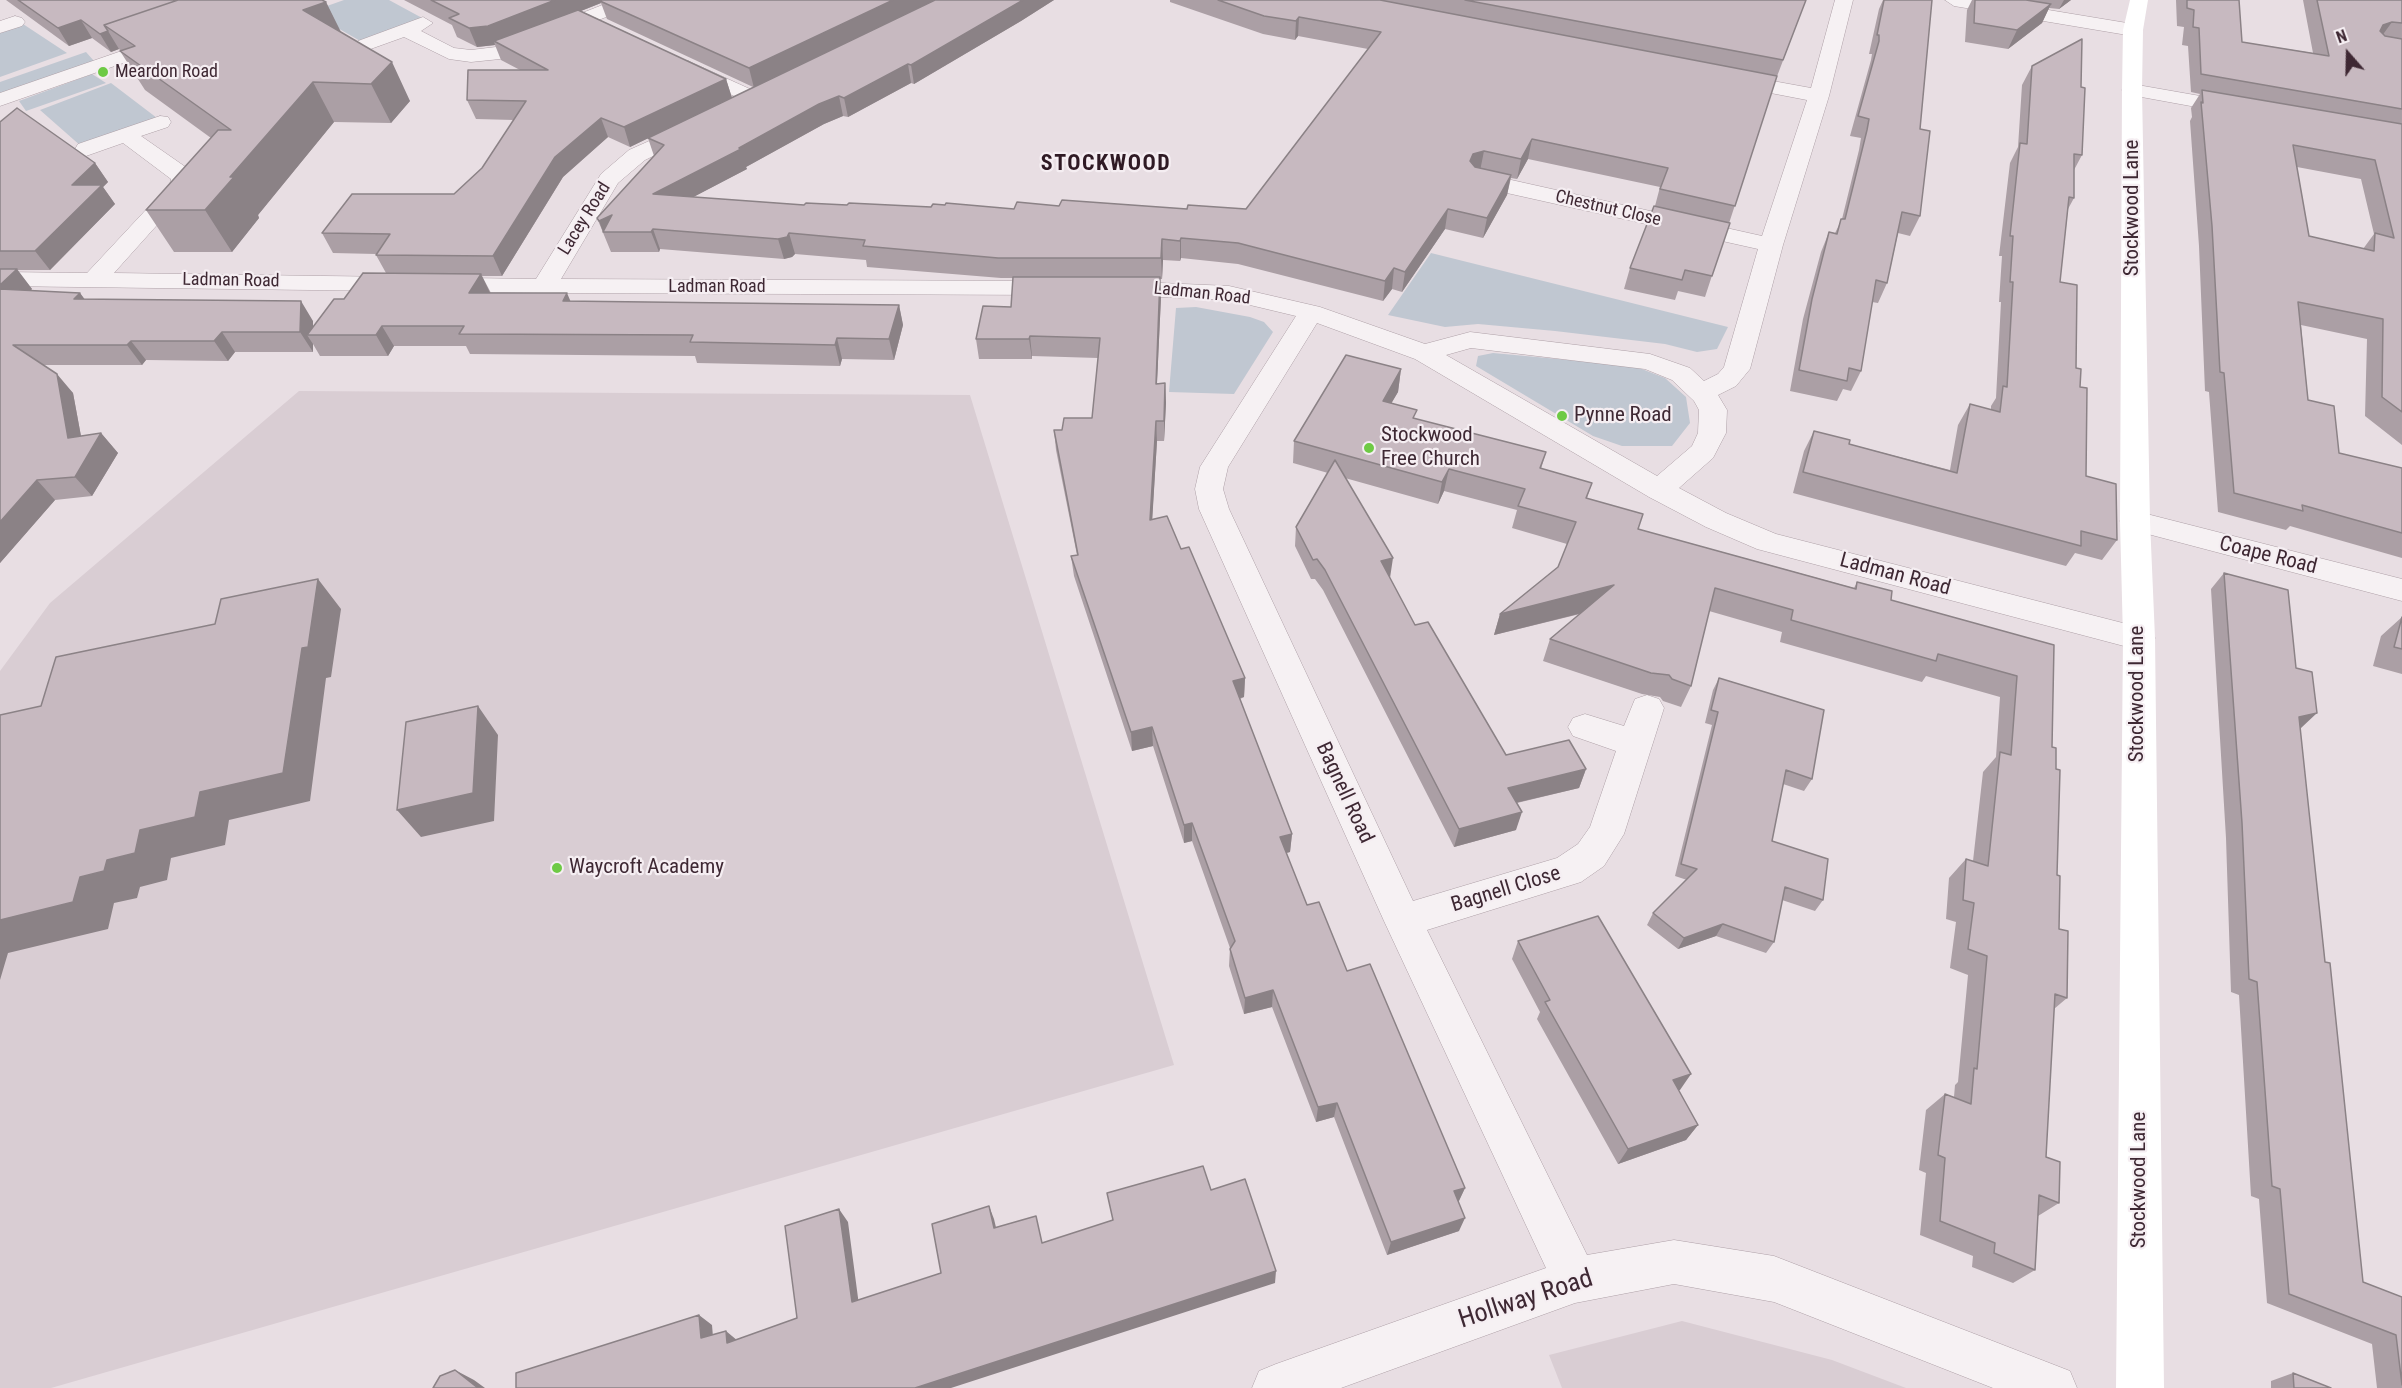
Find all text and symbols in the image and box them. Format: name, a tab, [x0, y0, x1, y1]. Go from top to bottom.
north arrow	[2318, 24, 2378, 84]
text: N	[2334, 26, 2350, 47]
place label: Meardon Road	[115, 61, 218, 83]
marker: Meardon Road	[96, 65, 110, 79]
street label: Stockwood Lane	[2120, 140, 2146, 276]
district label: STOCKWOOD	[1041, 151, 1171, 177]
street label: Lacey Road	[554, 179, 616, 259]
street label: Chestnut Close	[1553, 186, 1663, 232]
street label: Ladman Road	[182, 269, 280, 293]
street label: Ladman Road	[668, 276, 766, 298]
street label: Ladman Road	[1152, 278, 1252, 310]
place label: Pynne Road	[1574, 403, 1672, 429]
marker: Pynne Road	[1555, 409, 1569, 423]
place label: Stockwood Free Church	[1381, 423, 1480, 473]
marker: Stockwood Free Church	[1362, 441, 1376, 455]
street label: Coape Road	[2217, 532, 2319, 580]
street label: Ladman Road	[1837, 548, 1953, 602]
street label: Stockwood Lane	[2125, 626, 2151, 762]
street label: Bagnell Road	[1310, 739, 1378, 847]
place label: Waycroft Academy	[569, 855, 724, 881]
marker: Waycroft Academy	[550, 861, 564, 875]
street label: Bagnell Close	[1448, 861, 1564, 919]
street label: Stockwood Lane	[2127, 1112, 2153, 1248]
street label: Hollway Road	[1455, 1264, 1597, 1336]

